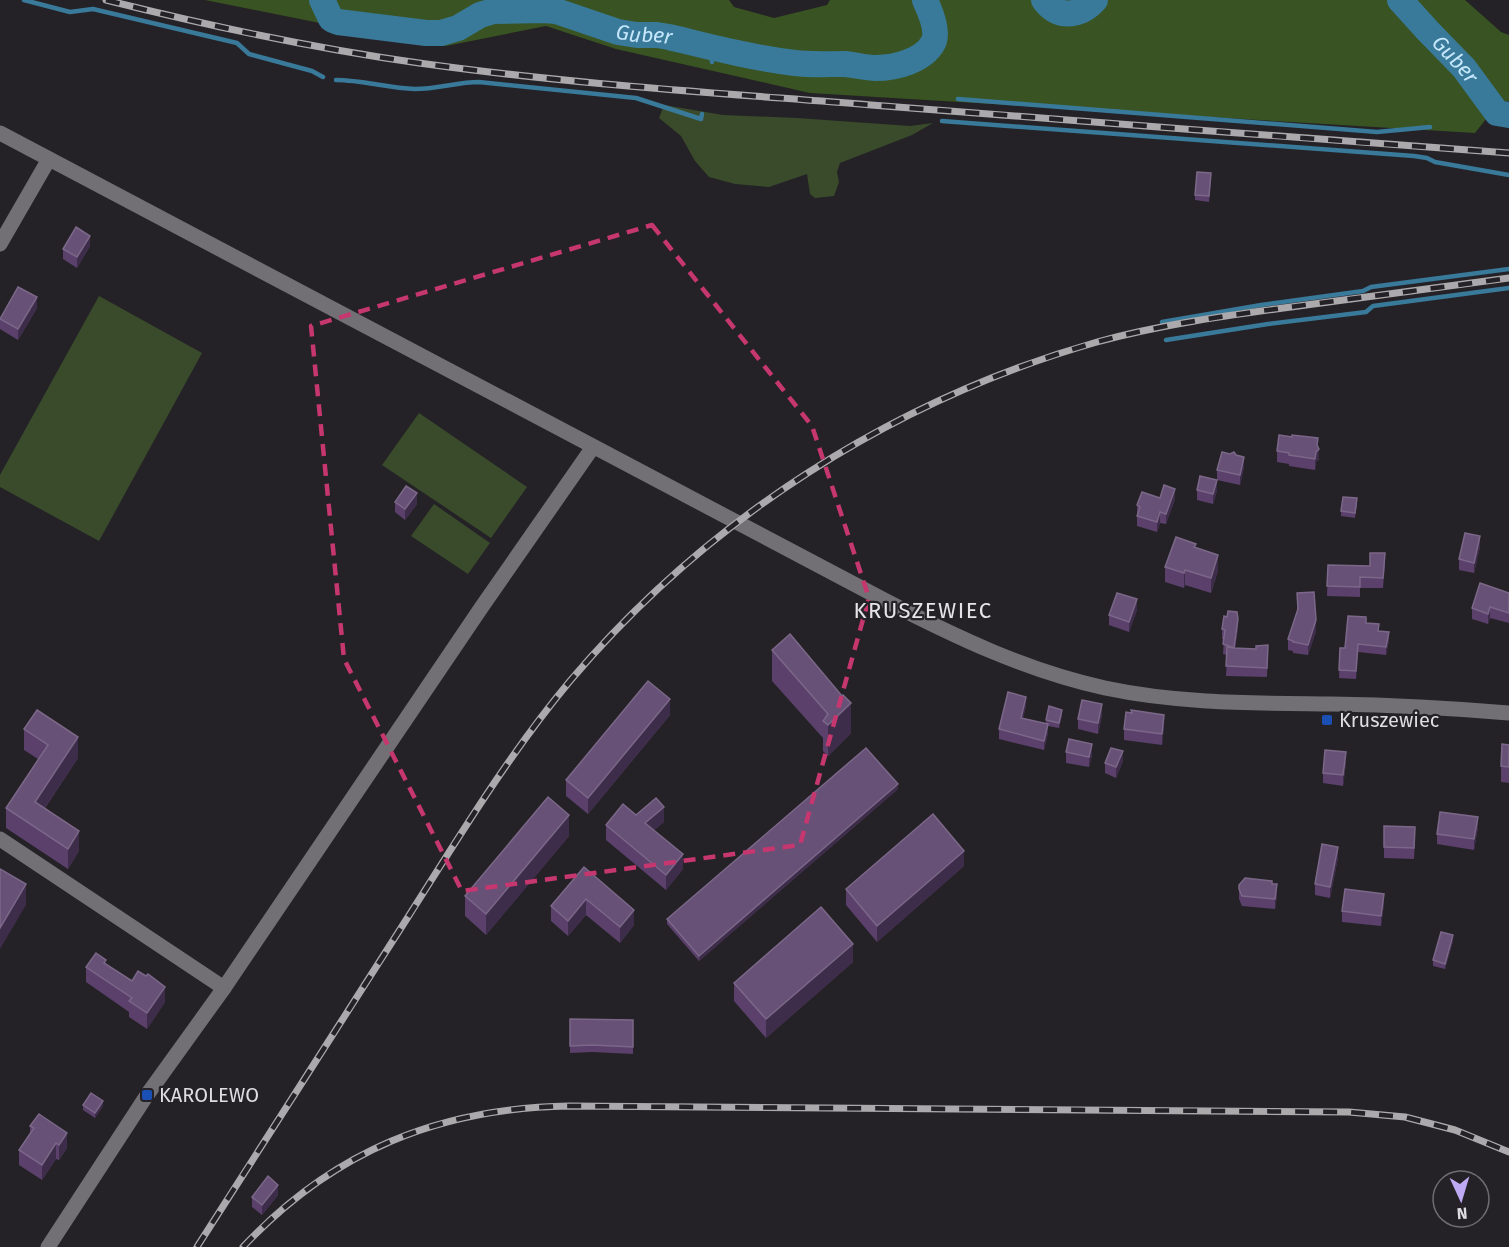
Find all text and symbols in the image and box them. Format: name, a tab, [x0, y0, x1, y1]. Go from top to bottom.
water label: Guber	[614, 19, 675, 50]
water label: Guber	[1426, 30, 1484, 89]
district label: KRUSZEWIEC	[854, 597, 992, 624]
place label: Kruszewiec	[1339, 708, 1439, 732]
marker: Kruszewiec	[1320, 713, 1334, 727]
place label: KAROLEWO	[159, 1083, 259, 1107]
marker: KAROLEWO	[140, 1088, 154, 1102]
north arrow	[1431, 1169, 1491, 1229]
text: N	[1456, 1204, 1468, 1223]

